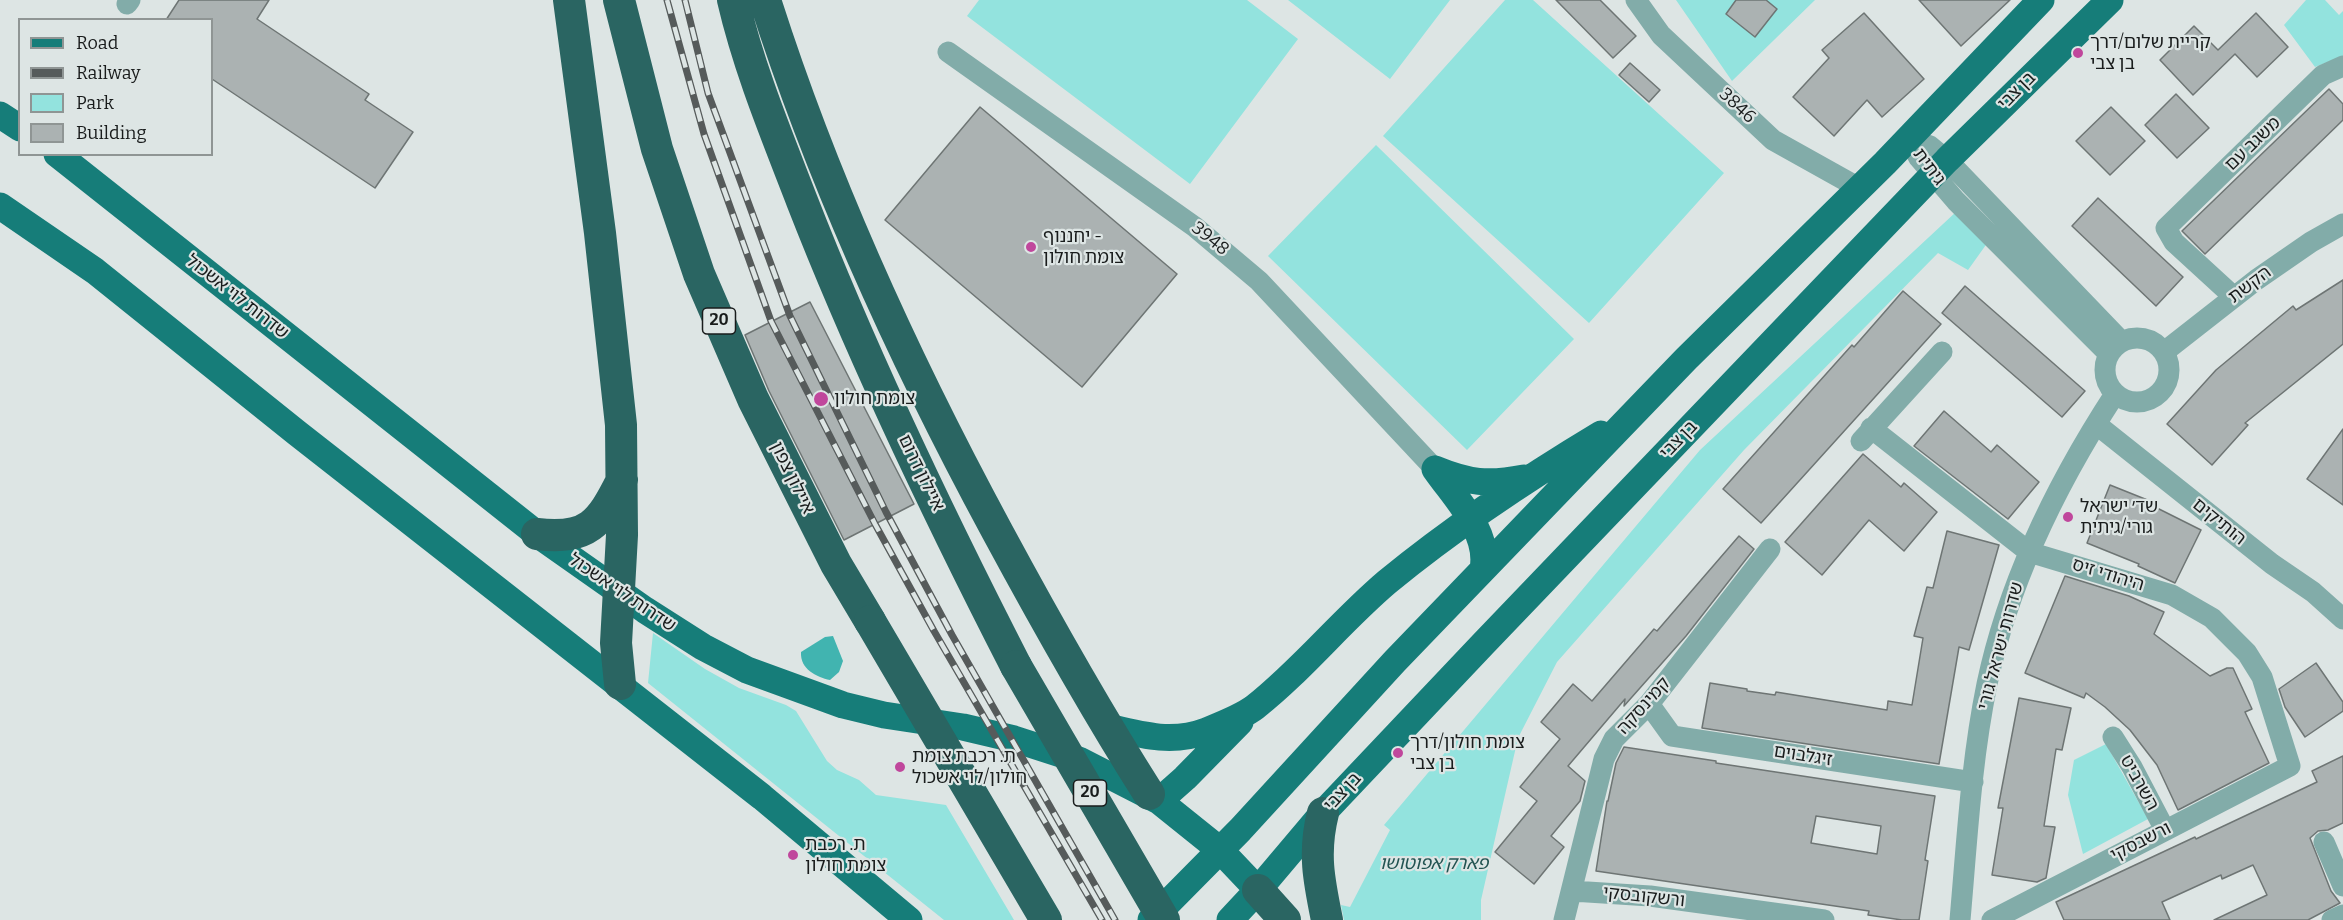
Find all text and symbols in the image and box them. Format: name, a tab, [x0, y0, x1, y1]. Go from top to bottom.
legend	[18, 18, 213, 156]
text: Road	[76, 32, 118, 54]
place label: קריית שלום/דרך בן צבי	[2090, 32, 2211, 74]
marker: קריית שלום/דרך בן צבי	[2071, 46, 2085, 60]
text: Railway	[76, 62, 140, 84]
street label: בן צבי	[1993, 67, 2041, 115]
street label: 3846	[1714, 84, 1760, 128]
text: Park	[76, 92, 114, 114]
street label: משגב עם	[2221, 112, 2285, 176]
text: Building	[76, 122, 147, 144]
street label: גיתית	[1908, 144, 1950, 190]
street label: 3948	[1187, 217, 1233, 261]
place label: יחננוף - צומת חולון	[1043, 226, 1124, 268]
marker: יחננוף - צומת חולון	[1024, 240, 1038, 254]
street label: שדרות לוי אשכול	[181, 250, 293, 344]
street label: הקשת	[2224, 262, 2276, 308]
road number: 20	[702, 308, 736, 334]
place label: צומת חולון	[834, 388, 915, 410]
marker: צומת חולון	[812, 390, 830, 408]
street label: בן צבי	[1656, 416, 1702, 464]
street label: איילון דרום	[893, 431, 949, 515]
street label: איילון צפון	[765, 438, 819, 518]
street label: הותיקים	[2188, 494, 2250, 550]
place label: שד׳ ישראל גורי/גיתית	[2080, 496, 2158, 538]
marker: שד׳ ישראל גורי/גיתית	[2061, 510, 2075, 524]
street label: שדרות לוי אשכול	[564, 549, 680, 637]
street label: היהודי זיס	[2069, 554, 2147, 596]
street label: שדרות ישראל גורי	[1974, 580, 2028, 712]
street label: קמינסקה	[1613, 673, 1675, 739]
place label: צומת חולון/דרך בן צבי	[1410, 732, 1525, 774]
street label: זיגלבוים	[1772, 741, 1834, 771]
place label: ת. רכבת צומת חולון/לוי אשכול	[912, 746, 1027, 789]
marker: צומת חולון/דרך בן צבי	[1391, 746, 1405, 760]
street label: השרביט	[2115, 752, 2163, 814]
marker: ת. רכבת צומת חולון/לוי אשכול	[893, 760, 907, 774]
street label: בן צבי	[1320, 768, 1366, 816]
road number: 20	[1074, 780, 1106, 806]
street label: ורשבסקי	[2107, 818, 2175, 866]
place label: ת. רכבת צומת חולון	[805, 834, 886, 876]
marker: ת. רכבת צומת חולון	[786, 848, 800, 862]
park label: פארק אפוטושו	[1380, 853, 1488, 875]
street label: ורשקובסקי	[1602, 882, 1686, 912]

